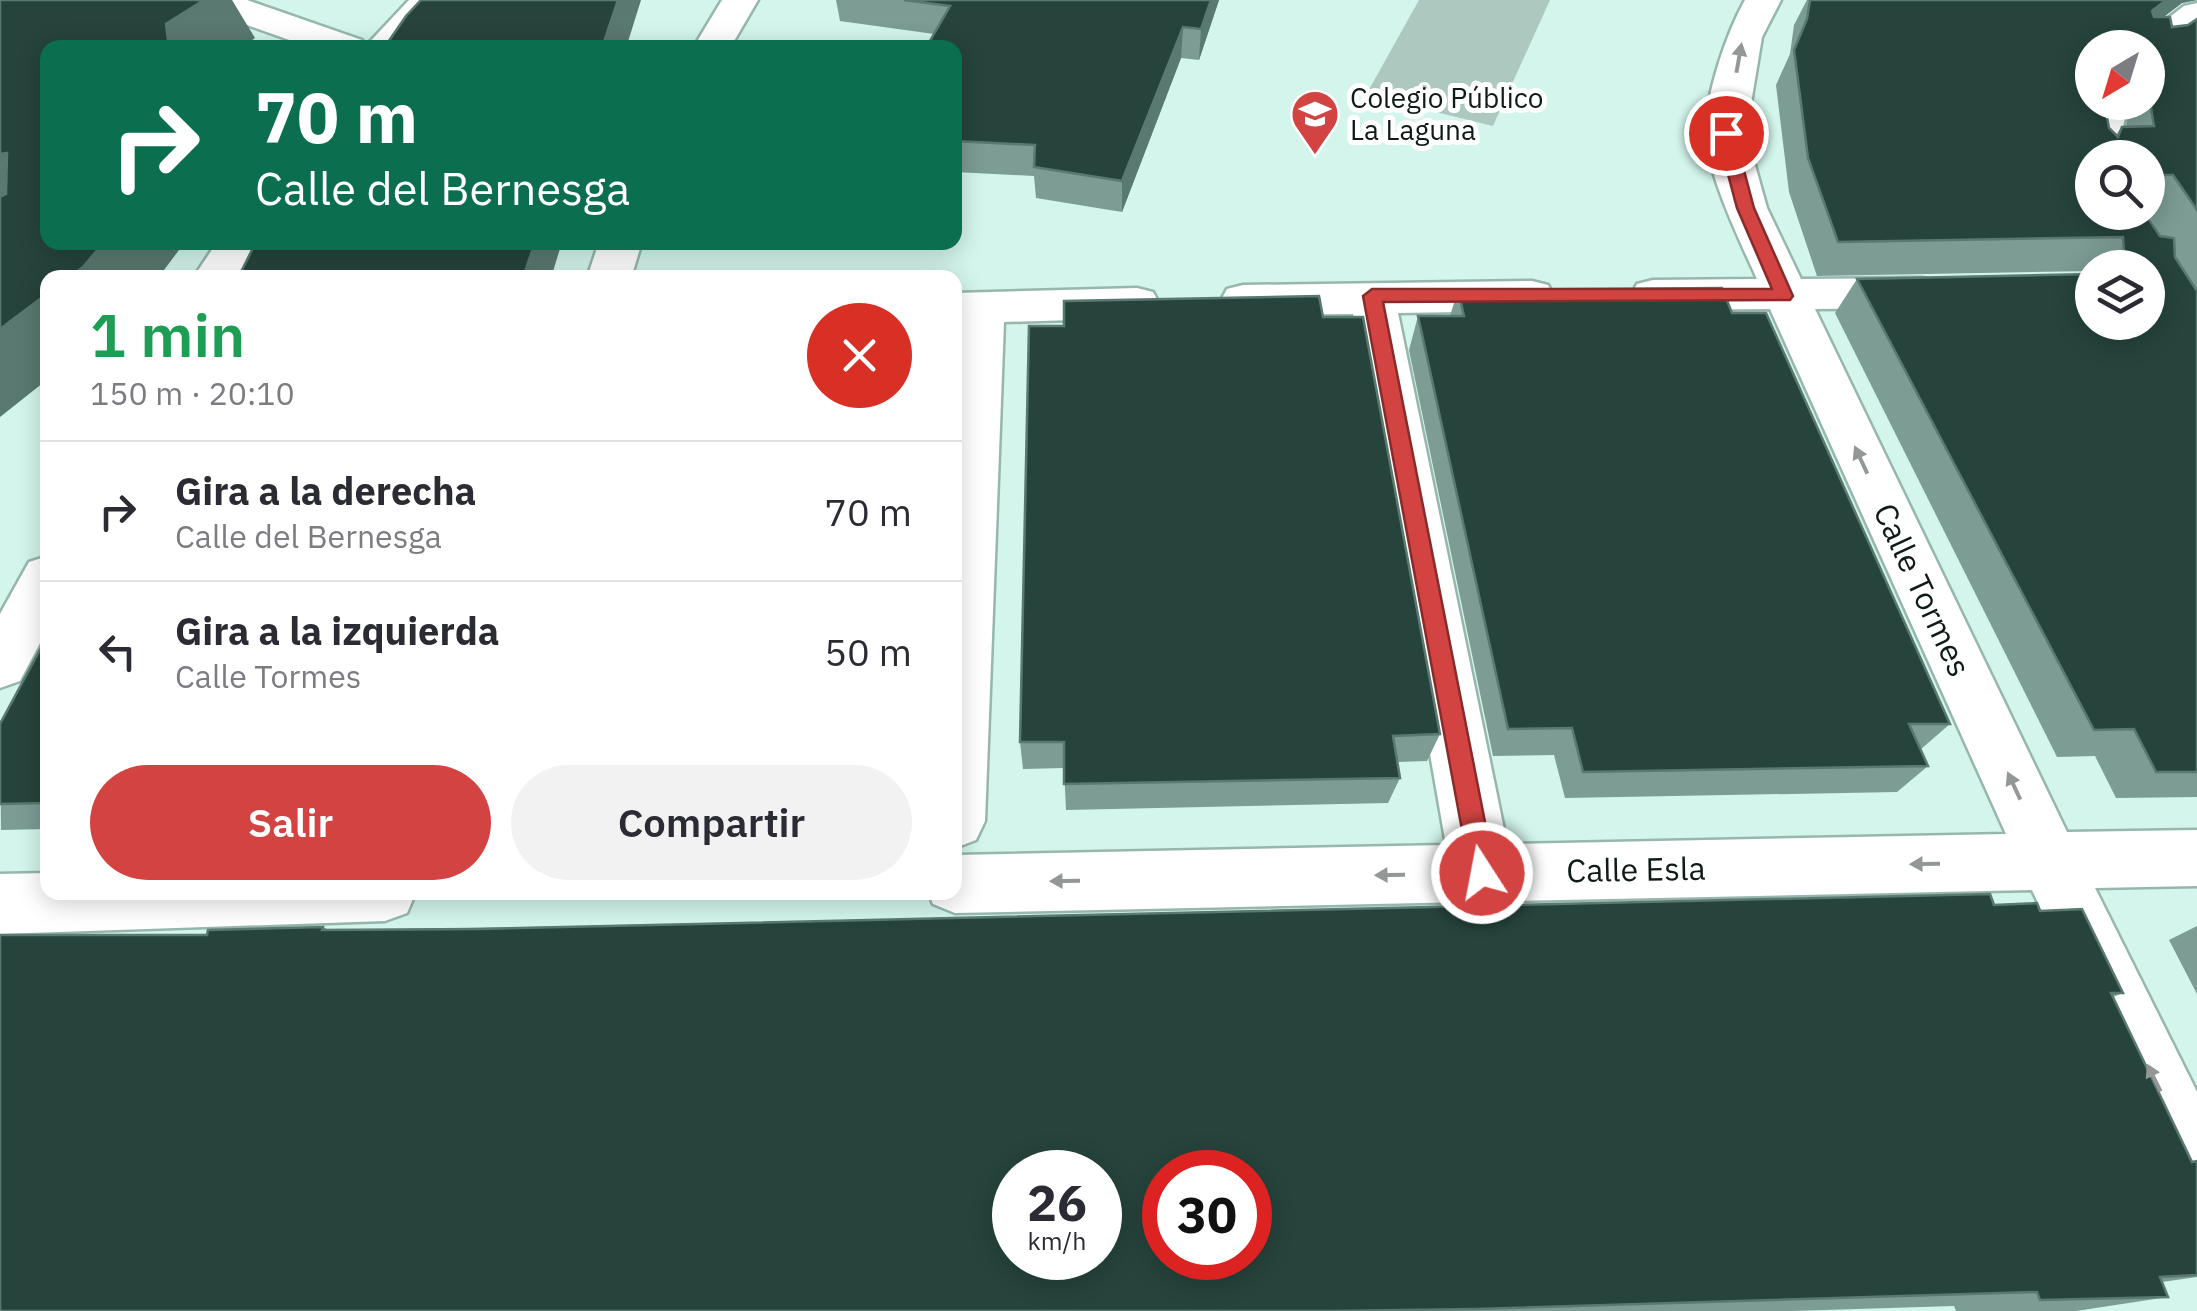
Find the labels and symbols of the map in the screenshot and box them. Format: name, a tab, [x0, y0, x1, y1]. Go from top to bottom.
north arrow	[2075, 30, 2165, 120]
one-way arrow	[1732, 42, 1747, 74]
place label: Colegio Público La Laguna	[1350, 79, 1543, 148]
school or university icon: Colegio Público La Laguna	[1289, 88, 1341, 156]
pin	[1684, 91, 1769, 176]
one-way arrow	[1852, 445, 1869, 474]
street label: Calle Tormes	[1865, 496, 1981, 683]
one-way arrow	[2005, 771, 2022, 800]
position arrow	[1430, 821, 1534, 925]
street label: Calle Esla	[1566, 847, 1706, 891]
one-way arrow	[1908, 857, 1940, 873]
one-way arrow	[1373, 867, 1405, 883]
one-way arrow	[1048, 874, 1080, 890]
one-way arrow	[2146, 1064, 2163, 1093]
speed limit sign: 30	[1142, 1150, 1272, 1280]

